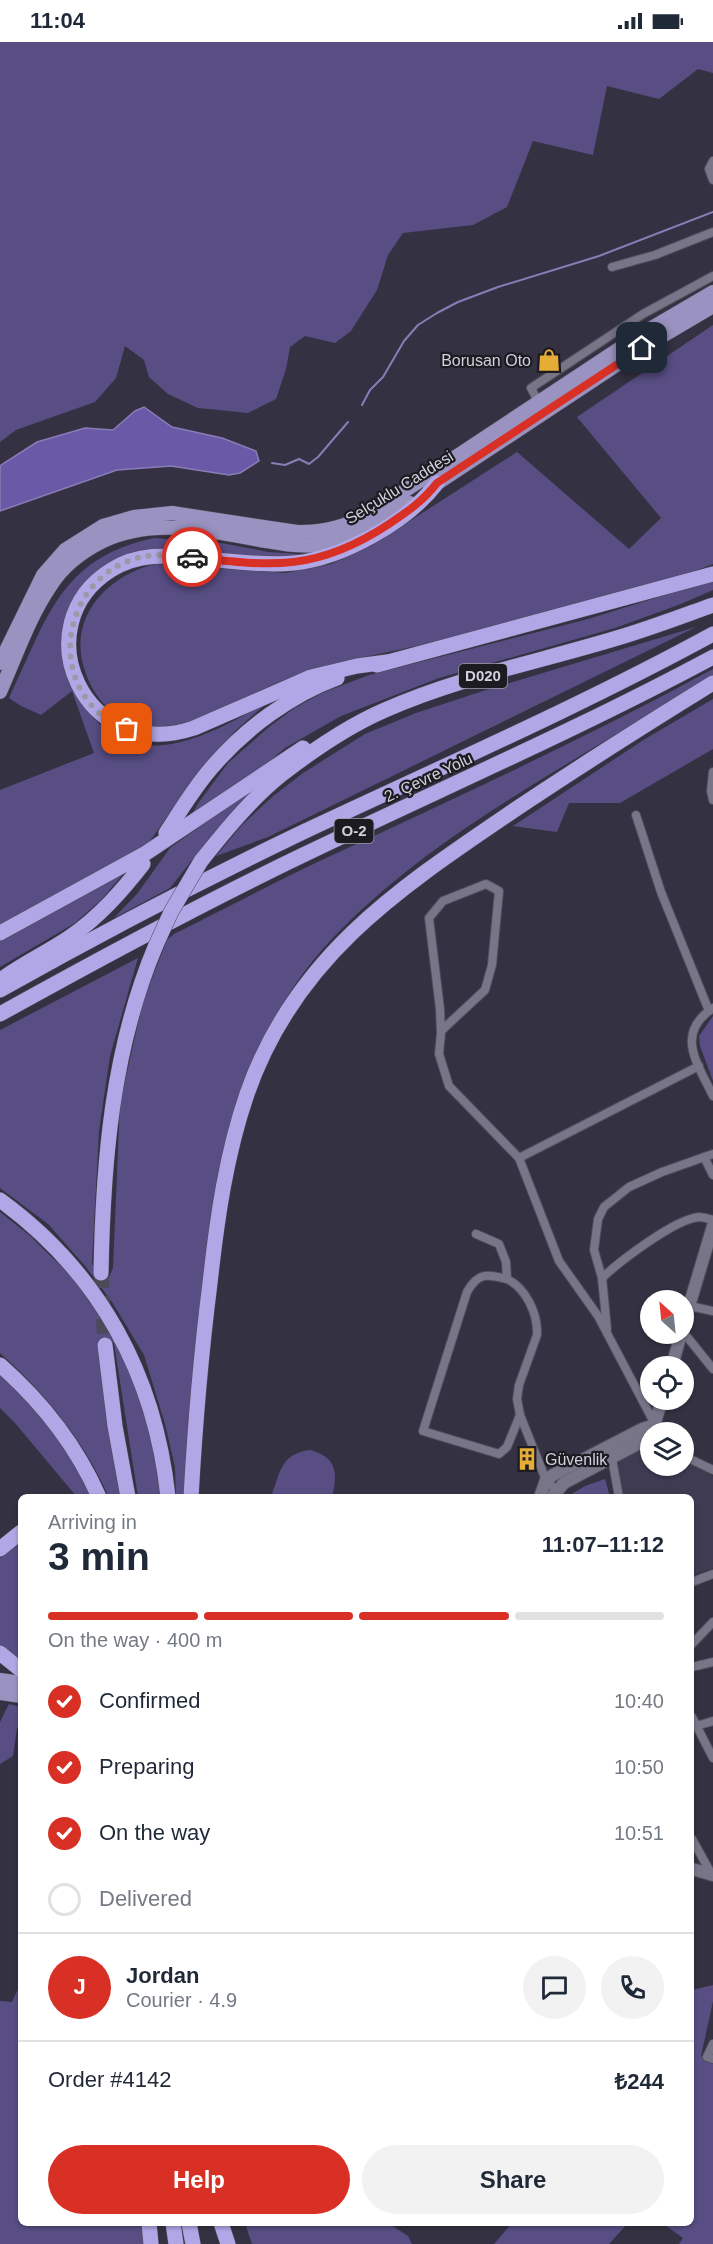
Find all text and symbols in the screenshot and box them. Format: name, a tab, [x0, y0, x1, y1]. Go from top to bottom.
text: 11:04	[30, 8, 85, 33]
pin	[616, 322, 667, 373]
icon: home	[625, 331, 658, 364]
shop icon: Borusan Oto	[536, 347, 562, 373]
place label: Borusan Oto	[441, 352, 531, 369]
street label: Selçuklu Caddesi	[342, 447, 456, 527]
courier	[162, 527, 222, 587]
icon: car	[176, 541, 209, 574]
road number: D020	[459, 664, 507, 688]
pin	[101, 703, 152, 754]
icon: bag	[110, 712, 143, 745]
street label: 2. Çevre Yolu	[381, 750, 475, 805]
road number: O-2	[334, 819, 374, 843]
north arrow	[640, 1290, 694, 1344]
map controls	[640, 1290, 694, 1476]
button: locate	[640, 1356, 694, 1410]
button: layers	[640, 1422, 694, 1476]
building icon: Güvenlik	[514, 1446, 540, 1472]
place label: Güvenlik	[545, 1451, 608, 1468]
text: Arriving in	[48, 1511, 137, 1533]
text: 11:07–11:12	[542, 1532, 664, 1557]
text: 3 min	[48, 1535, 150, 1578]
text: On the way · 400 m	[48, 1629, 223, 1651]
icon: check	[48, 1685, 81, 1718]
text: Confirmed	[99, 1688, 200, 1713]
text: 10:40	[614, 1690, 664, 1712]
icon: check	[48, 1751, 81, 1784]
text: Preparing	[99, 1754, 194, 1779]
text: 10:50	[614, 1756, 664, 1778]
icon: check	[48, 1817, 81, 1850]
text: On the way	[99, 1820, 210, 1845]
text: 10:51	[614, 1822, 664, 1844]
text: Delivered	[99, 1886, 192, 1911]
button: chat	[523, 1956, 586, 2019]
button: phone	[601, 1956, 664, 2019]
text: Jordan	[126, 1963, 199, 1988]
text: J	[73, 1974, 86, 1999]
text: Courier · 4.9	[126, 1989, 237, 2011]
text: Order #4142	[48, 2067, 172, 2092]
text: ₺244	[615, 2069, 664, 2094]
button: Help	[48, 2145, 350, 2214]
button: Share	[362, 2145, 664, 2214]

